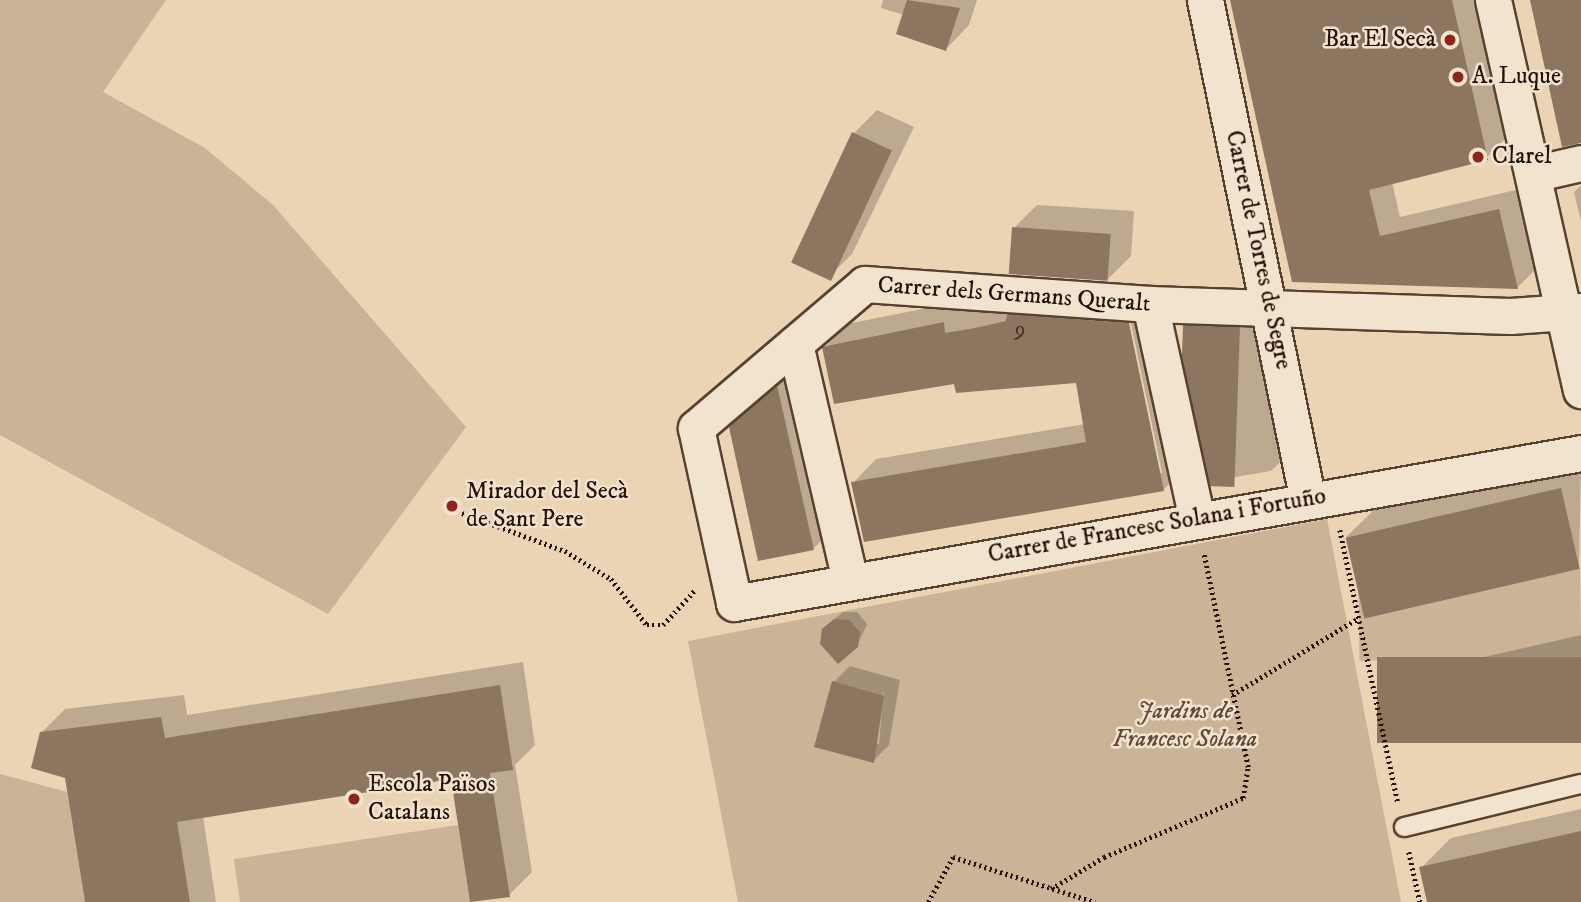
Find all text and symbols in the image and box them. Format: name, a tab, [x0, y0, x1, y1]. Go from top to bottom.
place label: Bar El Secà	[1324, 26, 1436, 54]
marker: Bar El Secà	[1442, 32, 1458, 48]
place label: A. Luque	[1472, 63, 1561, 91]
marker: A. Luque	[1450, 69, 1466, 85]
street label: Carrer de Torres de Segre	[1219, 128, 1297, 372]
place label: Clarel	[1492, 143, 1551, 171]
marker: Clarel	[1470, 149, 1486, 165]
street label: Carrer dels Germans Queralt	[877, 271, 1151, 319]
house number: 9	[1015, 317, 1025, 343]
place label: Mirador del Secà de Sant Pere	[466, 478, 628, 534]
street label: Carrer de Francesc Solana i Fortuño	[986, 482, 1328, 570]
marker: Mirador del Secà de Sant Pere	[444, 498, 460, 514]
park label: Jardins de Francesc Solana	[1113, 698, 1257, 754]
place label: Escola Països Catalans	[368, 771, 495, 827]
marker: Escola Països Catalans	[346, 791, 362, 807]

